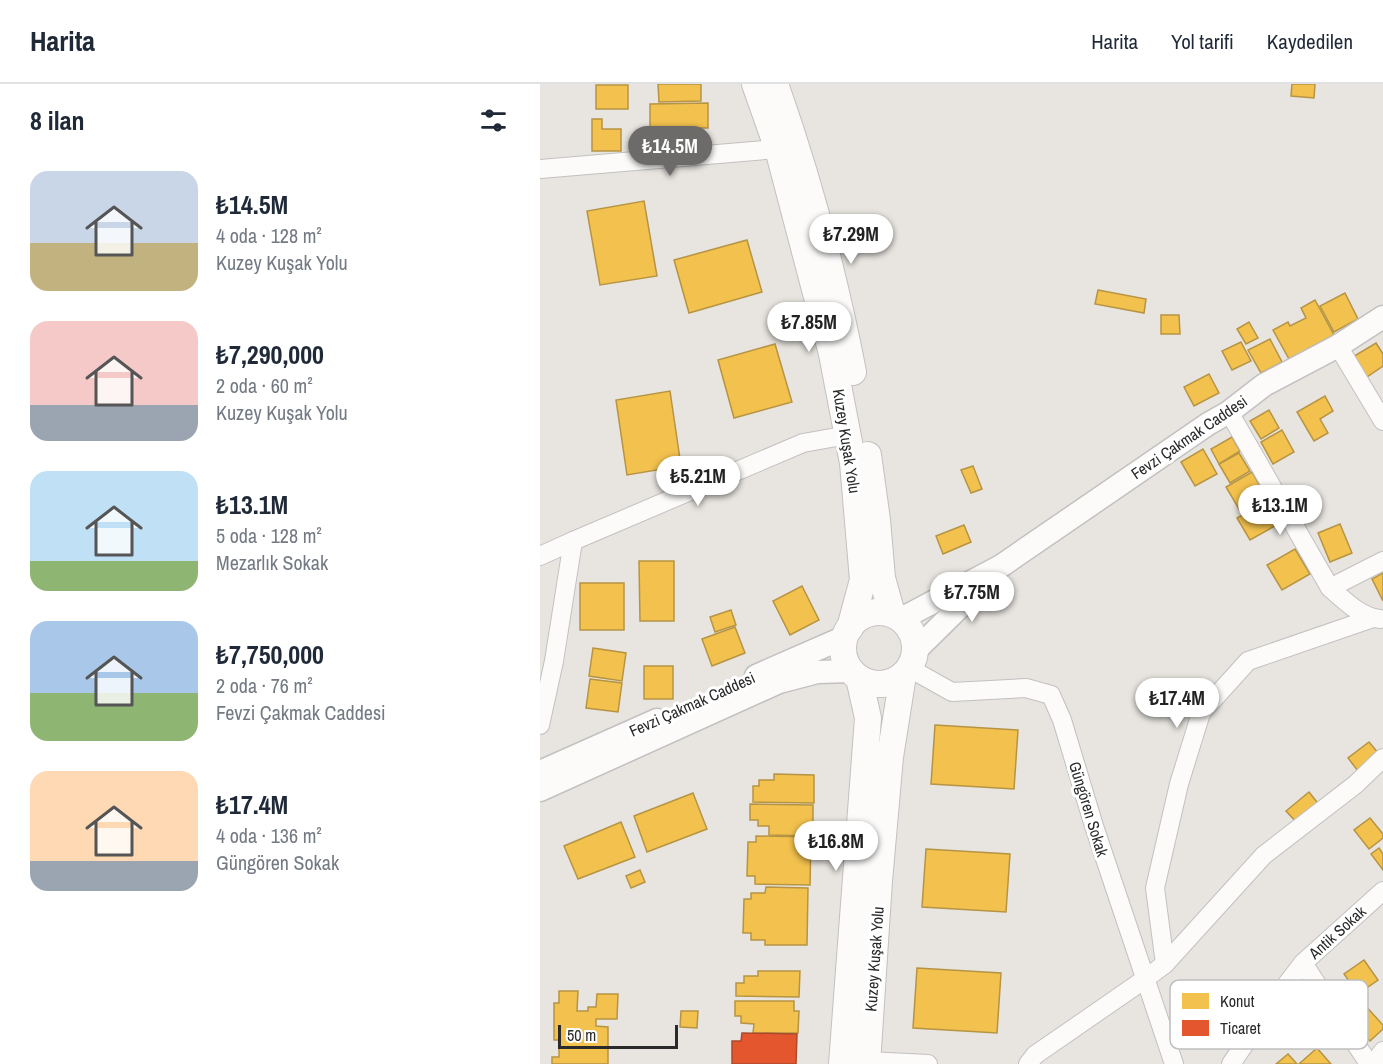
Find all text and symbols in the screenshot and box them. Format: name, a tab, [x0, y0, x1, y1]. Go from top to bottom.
text: Harita	[30, 22, 95, 60]
text: Harita	[1091, 27, 1138, 56]
text: Yol tarifi	[1171, 27, 1234, 56]
text: Kaydedilen	[1267, 27, 1353, 56]
text: 8 ilan	[30, 103, 85, 138]
icon: filters	[477, 104, 510, 137]
pin: ₺14.5M	[621, 126, 719, 177]
text: ₺14.5M	[642, 132, 698, 159]
text: ₺14.5M	[216, 187, 288, 222]
icon: home	[78, 195, 150, 267]
pin: ₺7.29M	[802, 214, 900, 265]
text: ₺7.29M	[823, 220, 879, 247]
text: 4 oda · 128 m²	[216, 222, 322, 249]
text: Kuzey Kuşak Yolu	[216, 249, 348, 276]
pin: ₺7.85M	[760, 302, 858, 353]
text: ₺7.85M	[781, 308, 837, 335]
text: ₺7,290,000	[216, 337, 324, 372]
icon: home	[78, 345, 150, 417]
text: 2 oda · 60 m²	[216, 372, 313, 399]
street label: Kuzey Kuşak Yolu	[828, 387, 866, 495]
street label: Fevzi Çakmak Caddesi	[1127, 390, 1251, 484]
text: Kuzey Kuşak Yolu	[216, 399, 348, 426]
pin: ₺5.21M	[649, 456, 747, 507]
text: ₺5.21M	[670, 462, 726, 489]
pin: ₺13.1M	[1231, 485, 1329, 536]
text: ₺13.1M	[216, 487, 288, 522]
text: ₺13.1M	[1252, 491, 1308, 518]
icon: home	[78, 495, 150, 567]
text: 5 oda · 128 m²	[216, 522, 322, 549]
text: Mezarlık Sokak	[216, 549, 328, 576]
pin: ₺7.75M	[923, 572, 1021, 623]
text: ₺7.75M	[944, 578, 1000, 605]
text: ₺7,750,000	[216, 637, 324, 672]
icon: home	[78, 645, 150, 717]
street label: Fevzi Çakmak Caddesi	[626, 666, 758, 742]
text: 2 oda · 76 m²	[216, 672, 313, 699]
pin: ₺17.4M	[1128, 678, 1226, 729]
text: ₺17.4M	[1149, 684, 1205, 711]
text: Fevzi Çakmak Caddesi	[216, 699, 386, 726]
street label: Güngören Sokak	[1064, 759, 1114, 860]
text: ₺17.4M	[216, 787, 288, 822]
icon: home	[78, 795, 150, 867]
pin: ₺16.8M	[787, 821, 885, 872]
text: 4 oda · 136 m²	[216, 822, 322, 849]
text: ₺16.8M	[808, 827, 864, 854]
text: Güngören Sokak	[216, 849, 339, 876]
street label: Antik Sokak	[1303, 900, 1371, 964]
street label: Kuzey Kuşak Yolu	[859, 906, 889, 1012]
legend	[1170, 980, 1368, 1049]
text: Konut	[1220, 990, 1255, 1012]
text: Ticaret	[1220, 1017, 1261, 1039]
scale bar	[558, 1022, 678, 1050]
text: 50 m	[567, 1024, 596, 1046]

